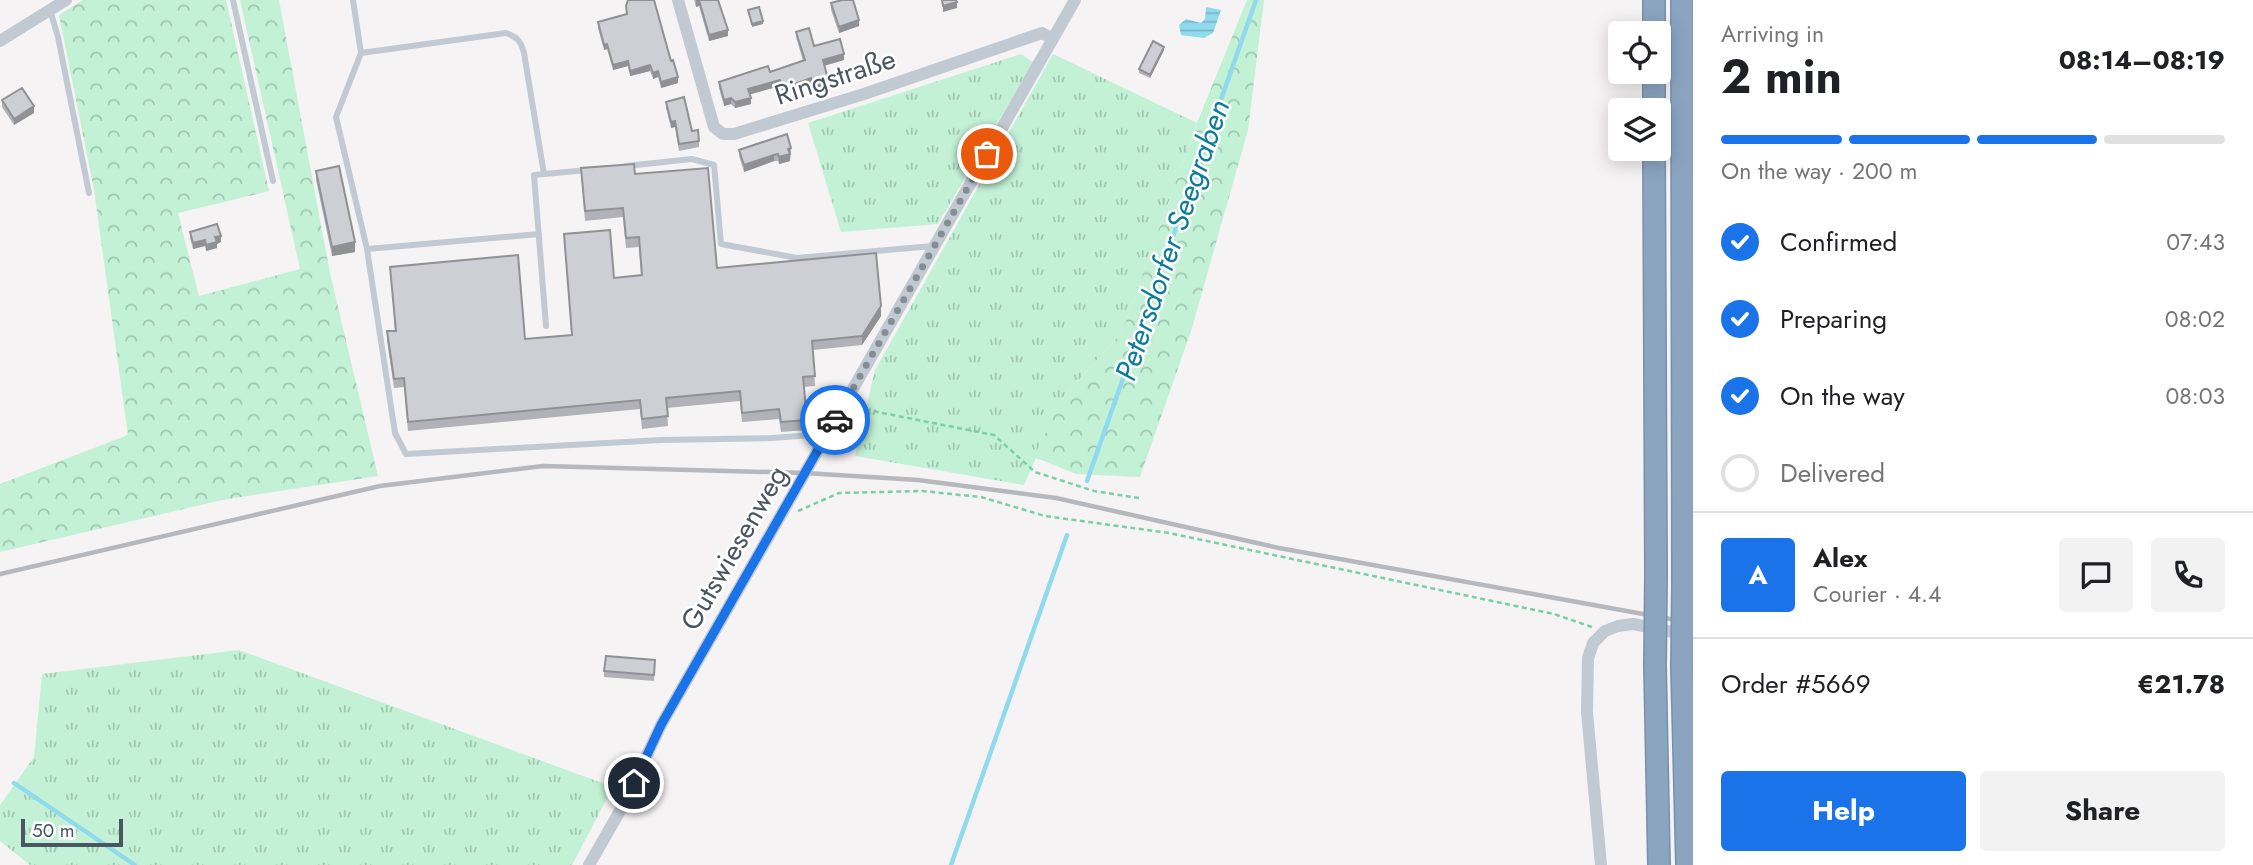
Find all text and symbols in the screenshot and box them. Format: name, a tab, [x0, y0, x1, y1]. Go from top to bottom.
text: Arriving in	[1721, 17, 1824, 51]
map controls	[1608, 21, 1671, 161]
button: locate	[1608, 21, 1671, 84]
street label: Ringstraße	[769, 38, 901, 116]
text: 08:14–08:19	[2059, 41, 2225, 79]
text: 2 min	[1721, 44, 1842, 110]
water label: Petersdorfer Seegraben	[1104, 94, 1240, 386]
button: layers	[1608, 98, 1671, 161]
pin	[957, 124, 1017, 184]
icon: bag	[968, 135, 1006, 173]
text: On the way · 200 m	[1721, 154, 1917, 188]
icon: check	[1721, 223, 1759, 261]
text: Confirmed	[1780, 223, 1897, 261]
text: 07:43	[2166, 225, 2225, 259]
icon: check	[1721, 300, 1759, 338]
text: Preparing	[1780, 300, 1887, 338]
text: 08:02	[2165, 302, 2225, 336]
icon: check	[1721, 377, 1759, 415]
text: On the way	[1780, 377, 1905, 415]
text: 08:03	[2165, 379, 2225, 413]
courier	[800, 385, 870, 455]
icon: car	[816, 401, 854, 439]
text: Delivered	[1780, 454, 1885, 492]
street label: Gutswiesenweg	[670, 458, 798, 638]
button: chat	[2059, 538, 2133, 612]
button: phone	[2151, 538, 2225, 612]
text: Alex	[1813, 539, 1867, 577]
text: A	[1748, 556, 1768, 594]
text: Courier · 4.4	[1813, 577, 1941, 611]
text: Order #5669	[1721, 665, 1871, 703]
text: €21.78	[2137, 665, 2225, 703]
pin	[604, 753, 664, 813]
icon: home	[615, 764, 653, 802]
button: Help	[1721, 771, 1966, 851]
button: Share	[1980, 771, 2225, 851]
scale bar	[21, 816, 122, 848]
text: 50 m	[32, 817, 75, 844]

